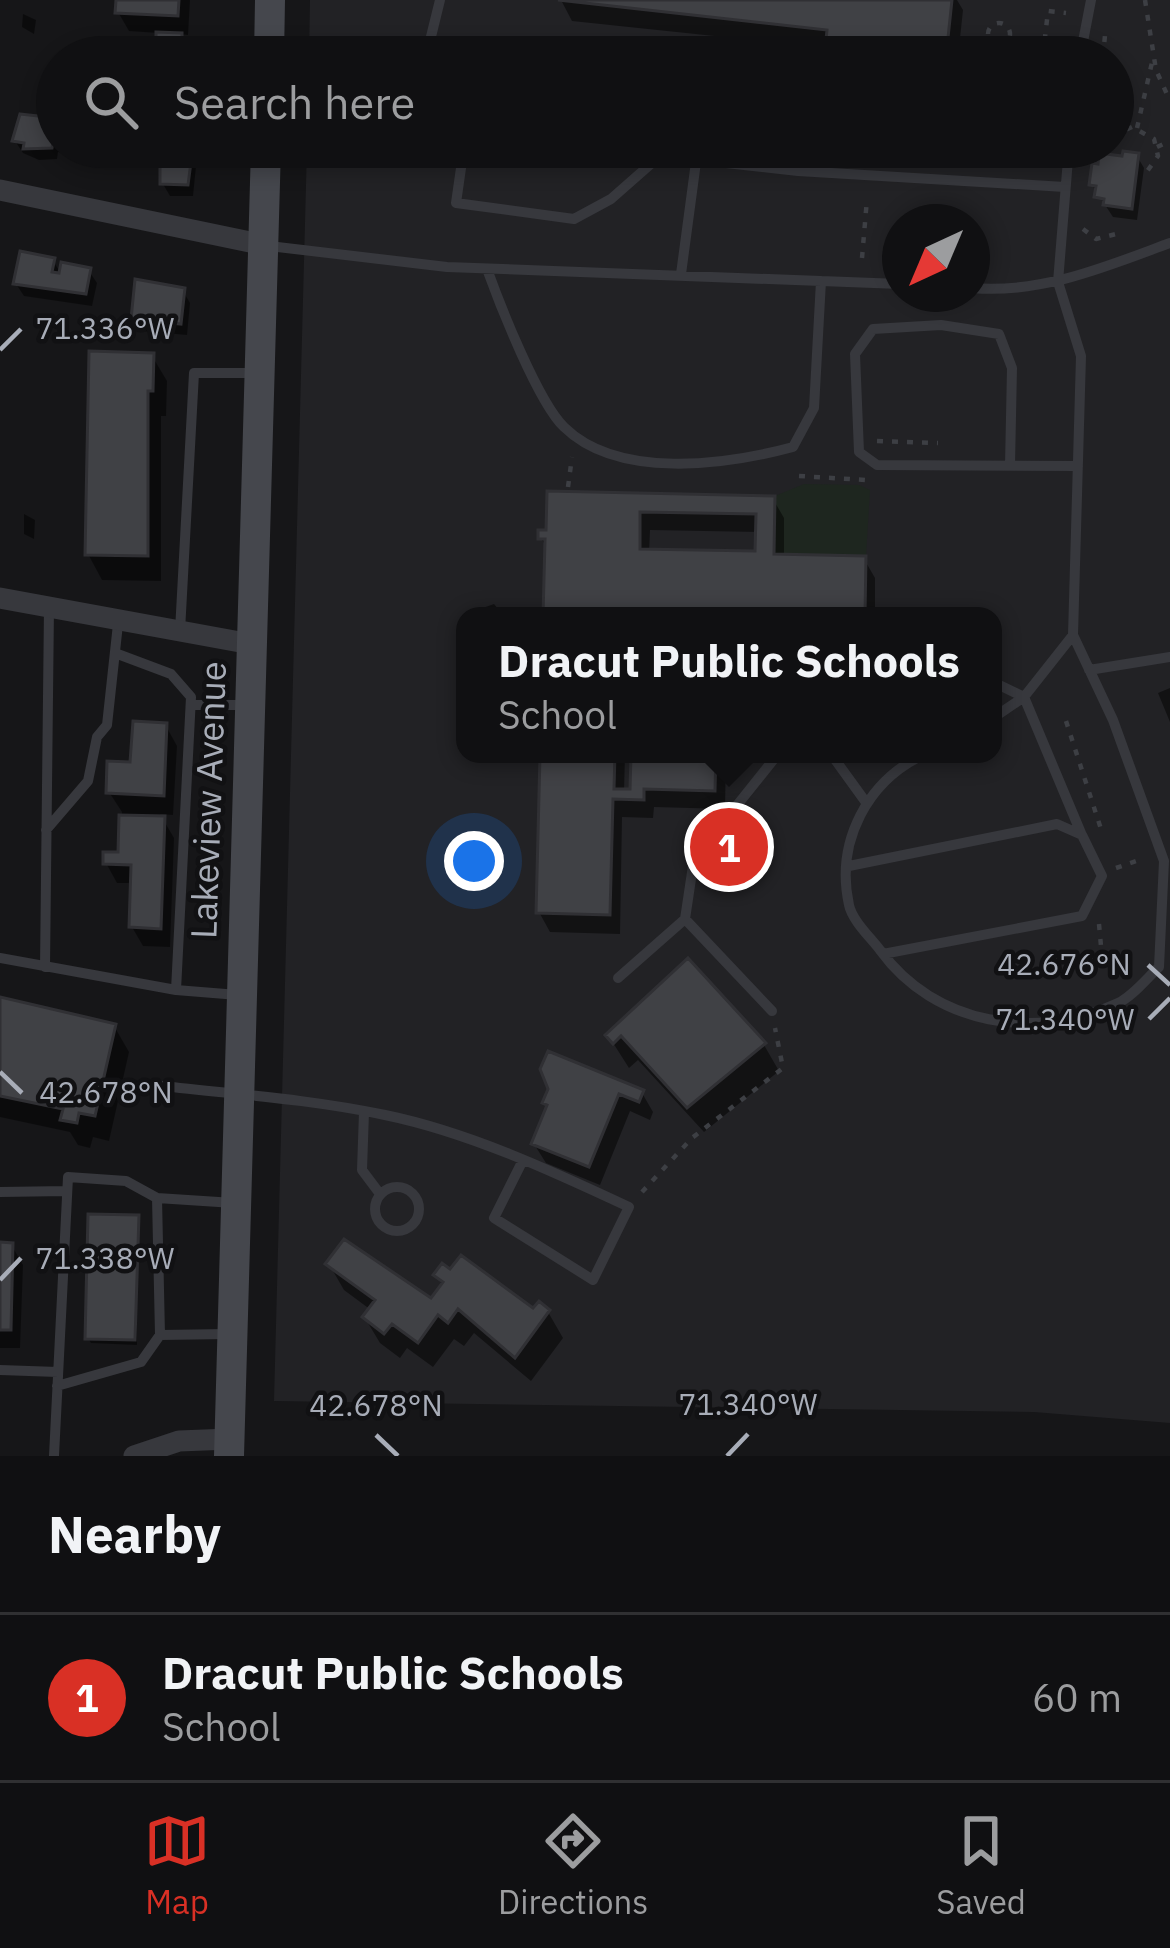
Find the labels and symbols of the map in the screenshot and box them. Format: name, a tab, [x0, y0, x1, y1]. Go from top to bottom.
north arrow	[882, 204, 990, 312]
text: 71.336°W	[36, 308, 175, 347]
street label: Lakeview Avenue	[179, 660, 236, 940]
pin: 1	[690, 802, 768, 892]
your location	[444, 831, 504, 891]
text: 42.676°N	[997, 944, 1131, 983]
text: 71.340°W	[996, 999, 1135, 1038]
text: 42.678°N	[39, 1072, 173, 1111]
text: 71.338°W	[36, 1238, 175, 1277]
text: 71.340°W	[679, 1384, 818, 1423]
text: 42.678°N	[309, 1385, 443, 1424]

